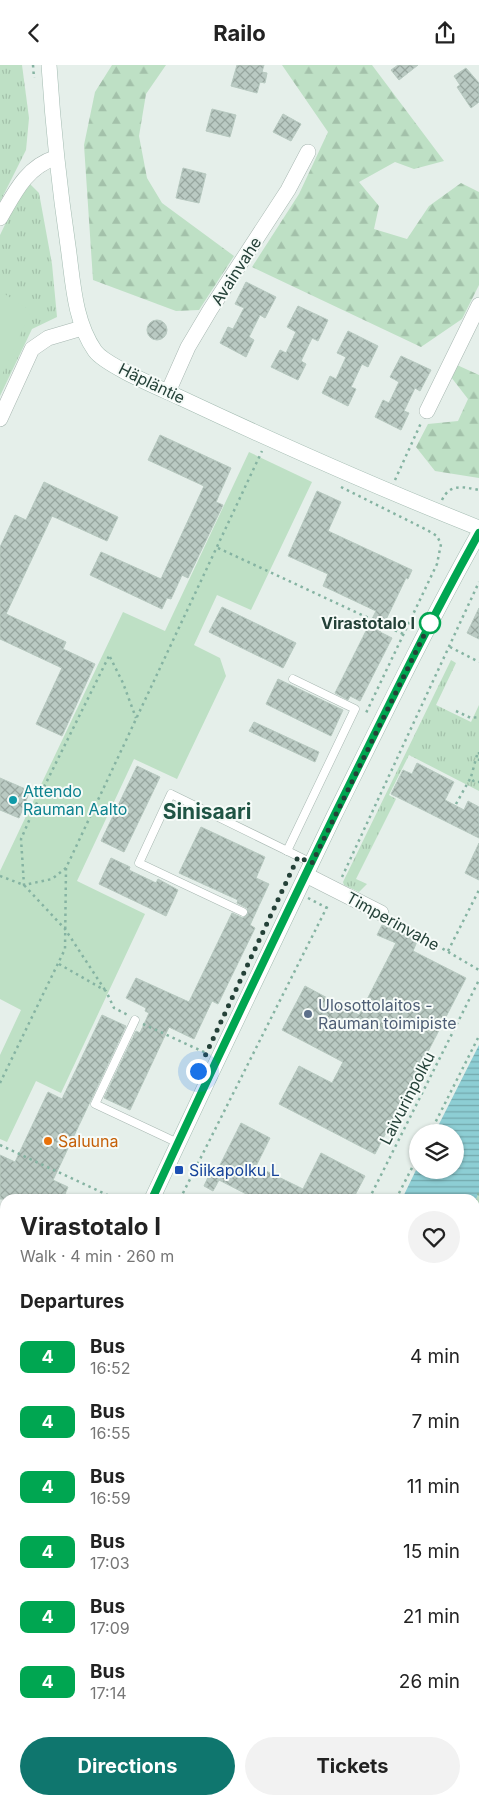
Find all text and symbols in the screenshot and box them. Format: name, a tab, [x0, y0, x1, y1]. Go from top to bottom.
icon: back	[20, 19, 48, 47]
icon: share	[431, 19, 459, 47]
text: Railo	[213, 20, 266, 46]
street label: Avainvahe	[206, 233, 266, 309]
street label: Häpläntie	[116, 358, 188, 408]
marker: Virastotalo I	[419, 612, 441, 634]
place label: Virastotalo I	[321, 613, 415, 633]
place label: Attendo Rauman Aalto	[23, 781, 127, 819]
marker: Attendo Rauman Aalto	[7, 794, 19, 806]
district label: Sinisaari	[163, 799, 251, 824]
street label: Timperinvahe	[343, 887, 443, 955]
place label: Ulosottolaitos - Rauman toimipiste	[318, 995, 457, 1033]
marker: Ulosottolaitos - Rauman toimipiste	[302, 1008, 314, 1020]
street label: Laivurinpolku	[375, 1048, 439, 1148]
your location	[186, 1059, 211, 1084]
map controls	[409, 1124, 464, 1179]
button: layers	[409, 1124, 464, 1179]
place label: Saluuna	[58, 1131, 118, 1151]
marker: Saluuna	[42, 1135, 54, 1147]
place label: Siikapolku L	[189, 1160, 280, 1180]
marker: Siikapolku L	[173, 1164, 185, 1176]
button: heart	[408, 1211, 460, 1263]
text: Virastotalo I	[20, 1212, 161, 1241]
text: Walk · 4 min · 260 m	[20, 1246, 174, 1266]
text: Departures	[20, 1290, 124, 1313]
text: Bus	[90, 1335, 125, 1358]
text: 4 min	[410, 1345, 460, 1368]
text: 4	[41, 1346, 54, 1367]
text: 16:52	[90, 1358, 131, 1378]
text: Bus	[90, 1400, 125, 1423]
text: 7 min	[411, 1410, 460, 1433]
text: 4	[41, 1411, 54, 1432]
text: 16:55	[90, 1423, 131, 1443]
text: Bus	[90, 1465, 125, 1488]
text: 11 min	[407, 1475, 460, 1498]
text: 4	[41, 1476, 54, 1497]
text: 16:59	[90, 1488, 131, 1508]
text: Bus	[90, 1530, 125, 1553]
text: 15 min	[403, 1540, 460, 1563]
text: 4	[41, 1541, 54, 1562]
text: 17:03	[90, 1553, 130, 1573]
text: Bus	[90, 1595, 125, 1618]
text: 21 min	[403, 1605, 460, 1628]
text: 4	[41, 1606, 54, 1627]
text: 17:09	[90, 1618, 130, 1638]
text: Bus	[90, 1660, 125, 1683]
text: 26 min	[399, 1670, 460, 1693]
text: 4	[41, 1671, 54, 1692]
text: 17:14	[90, 1683, 126, 1703]
button: Directions	[20, 1737, 235, 1795]
button: Tickets	[245, 1737, 460, 1795]

